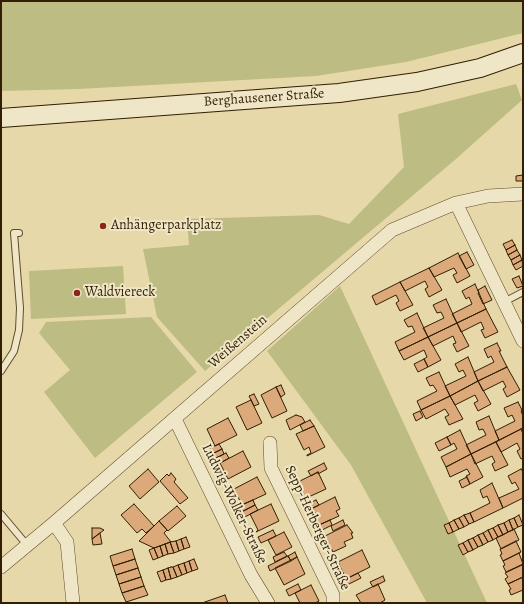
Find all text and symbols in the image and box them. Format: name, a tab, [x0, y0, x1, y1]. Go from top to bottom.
street label: Berghausener Straße	[203, 85, 325, 111]
place label: Anhängerparkplatz	[111, 218, 222, 234]
marker: Anhängerparkplatz	[98, 221, 108, 231]
place label: Waldviereck	[85, 285, 155, 301]
marker: Waldviereck	[72, 288, 82, 298]
street label: Weißenstein	[205, 312, 271, 372]
street label: Ludwig-Wolker-Straße	[198, 441, 270, 567]
street label: Sepp-Herberger-Straße	[281, 463, 353, 593]

